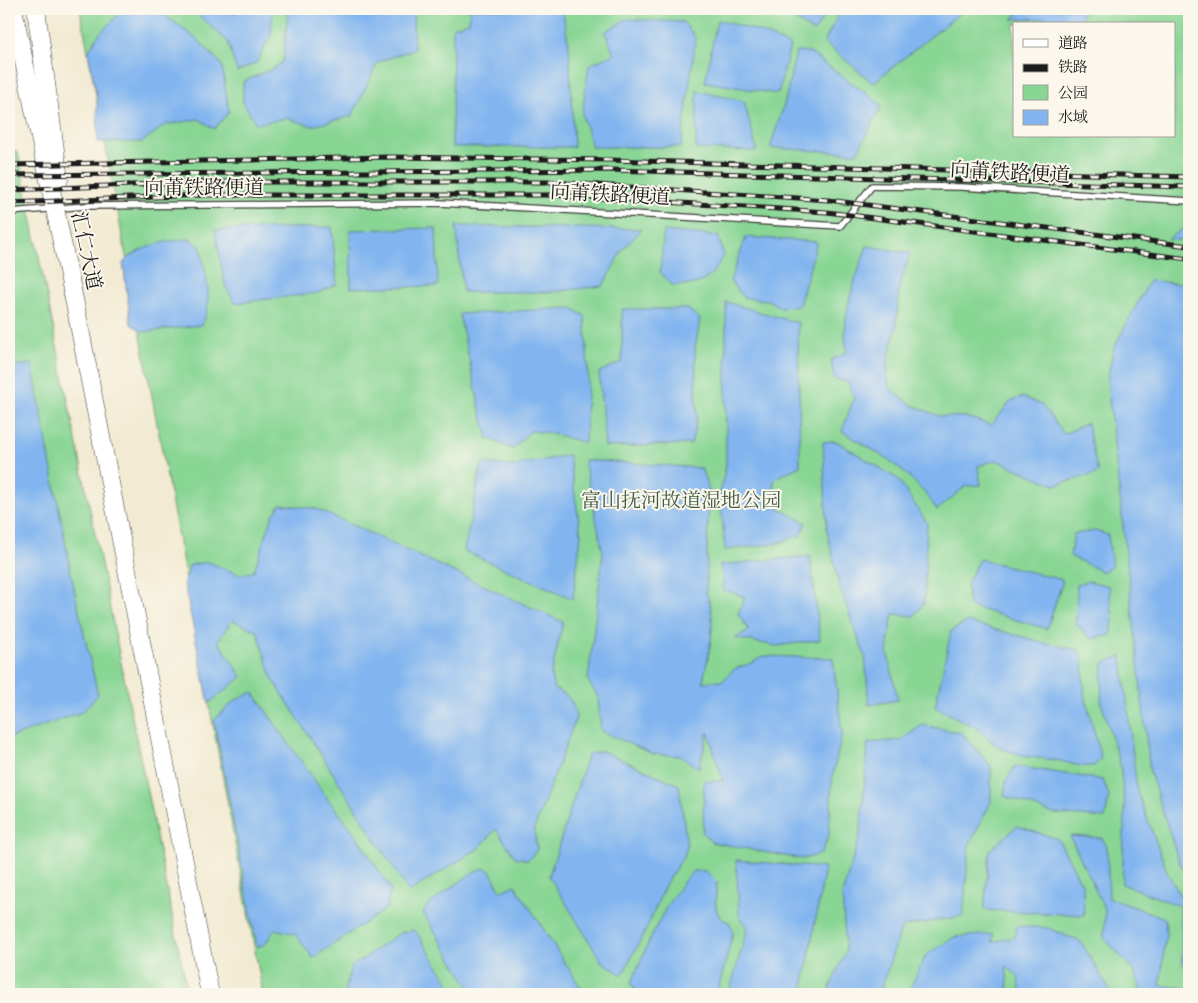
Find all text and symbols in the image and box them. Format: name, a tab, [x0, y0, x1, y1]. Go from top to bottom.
legend	[1013, 22, 1176, 138]
text: 道路	[1058, 34, 1088, 55]
text: 铁路	[1058, 58, 1088, 79]
text: 公园	[1058, 84, 1088, 105]
text: 水域	[1058, 108, 1088, 129]
street label: 向莆铁路便道	[949, 157, 1071, 191]
street label: 向莆铁路便道	[144, 175, 264, 203]
street label: 向莆铁路便道	[549, 179, 671, 213]
street label: 汇仁大道	[63, 209, 107, 293]
park label: 富山抚河故道湿地公园	[581, 488, 781, 516]

